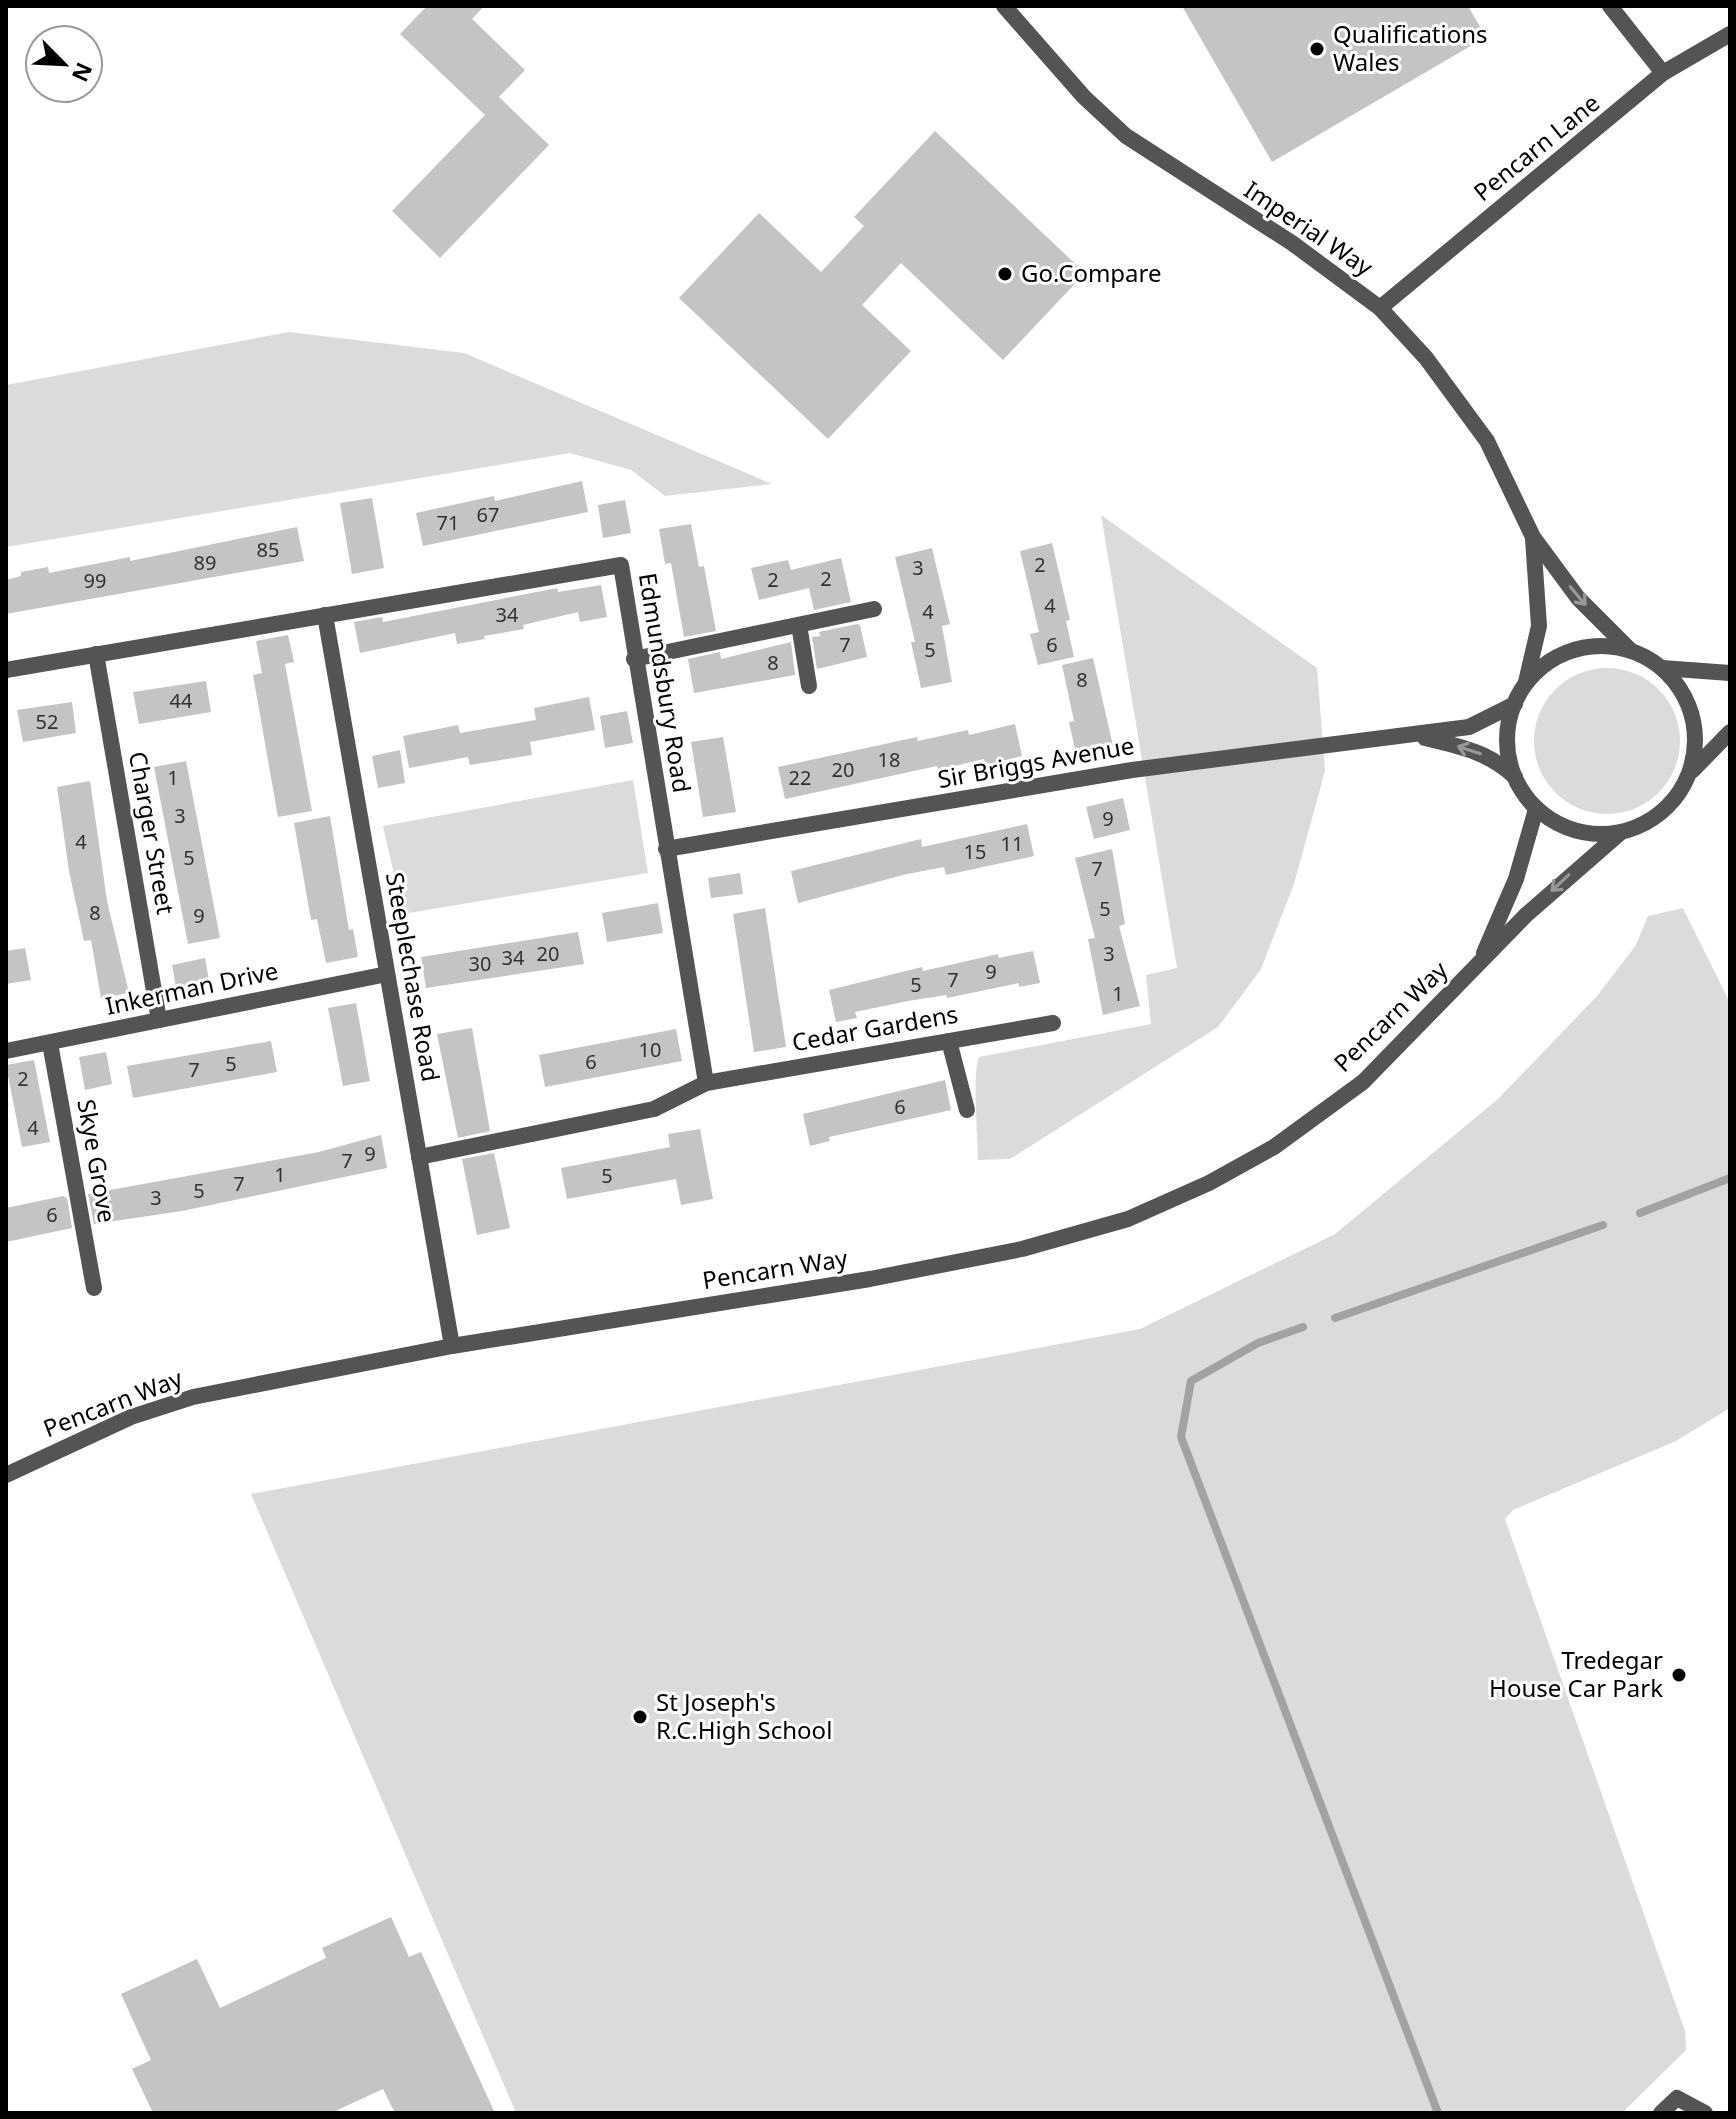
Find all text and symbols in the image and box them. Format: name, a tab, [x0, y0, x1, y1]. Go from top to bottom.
place label: Qualifications Wales	[1333, 17, 1488, 78]
north arrow	[24, 24, 104, 104]
marker: Qualifications Wales	[1308, 40, 1326, 58]
text: N	[66, 58, 101, 87]
street label: Pencarn Lane	[1466, 86, 1606, 208]
street label: Imperial Way	[1238, 173, 1380, 283]
place label: Go.Compare	[1021, 256, 1162, 289]
marker: Go.Compare	[996, 265, 1014, 283]
house number: 67	[477, 501, 499, 528]
house number: 71	[437, 509, 459, 536]
house number: 85	[257, 536, 279, 563]
house number: 89	[194, 549, 216, 576]
house number: 2	[1034, 551, 1046, 578]
house number: 3	[912, 554, 924, 581]
house number: 2	[820, 565, 832, 592]
house number: 2	[767, 566, 779, 593]
house number: 99	[84, 567, 106, 594]
street label: Edmundsbury Road	[632, 570, 699, 795]
one-way arrow	[1569, 586, 1587, 606]
house number: 4	[1044, 592, 1056, 619]
house number: 4	[922, 598, 934, 625]
house number: 34	[496, 601, 519, 628]
house number: 7	[839, 631, 851, 658]
house number: 6	[1046, 631, 1058, 658]
house number: 5	[924, 636, 936, 663]
house number: 8	[767, 649, 779, 676]
house number: 8	[1076, 666, 1088, 693]
house number: 44	[170, 687, 193, 714]
house number: 52	[36, 708, 58, 735]
street label: Sir Briggs Avenue	[935, 728, 1136, 795]
one-way arrow	[1457, 741, 1482, 756]
house number: 18	[878, 746, 900, 773]
street label: Charger Street	[122, 749, 183, 917]
house number: 20	[832, 756, 854, 783]
house number: 1	[167, 764, 179, 791]
house number: 22	[789, 764, 811, 791]
house number: 3	[174, 802, 186, 829]
house number: 9	[1102, 805, 1114, 832]
house number: 4	[75, 828, 87, 855]
house number: 11	[1001, 830, 1023, 857]
house number: 15	[964, 838, 986, 865]
house number: 5	[183, 844, 195, 871]
house number: 7	[1091, 855, 1103, 882]
street label: Steeplechase Road	[379, 869, 448, 1084]
one-way arrow	[1551, 874, 1571, 892]
house number: 5	[1099, 895, 1111, 922]
house number: 8	[89, 899, 101, 926]
house number: 9	[193, 902, 205, 929]
house number: 20	[537, 940, 559, 967]
house number: 3	[1103, 940, 1115, 967]
house number: 34	[502, 944, 525, 971]
house number: 30	[469, 950, 491, 977]
street label: Inkerman Drive	[102, 953, 281, 1022]
street label: Pencarn Way	[1326, 953, 1455, 1079]
house number: 9	[985, 958, 997, 985]
house number: 7	[947, 966, 959, 993]
house number: 5	[910, 971, 922, 998]
house number: 1	[1112, 980, 1124, 1007]
street label: Cedar Gardens	[789, 997, 960, 1058]
house number: 10	[639, 1036, 661, 1063]
house number: 6	[585, 1048, 597, 1075]
house number: 5	[225, 1050, 237, 1077]
house number: 7	[188, 1056, 200, 1083]
house number: 2	[17, 1065, 29, 1092]
house number: 6	[894, 1093, 906, 1120]
street label: Skye Grove	[70, 1096, 125, 1225]
house number: 4	[27, 1114, 39, 1141]
house number: 9	[364, 1140, 376, 1167]
house number: 7	[341, 1147, 353, 1174]
house number: 1	[274, 1161, 286, 1188]
house number: 5	[601, 1162, 613, 1189]
house number: 7	[233, 1170, 245, 1197]
house number: 5	[193, 1177, 205, 1204]
house number: 3	[150, 1184, 162, 1211]
house number: 6	[46, 1201, 58, 1228]
street label: Pencarn Way	[700, 1241, 850, 1296]
street label: Pencarn Way	[38, 1361, 187, 1444]
place label: Tredegar House Car Park	[1489, 1643, 1663, 1704]
marker: Tredegar House Car Park	[1670, 1666, 1688, 1684]
place label: St Joseph's R.C.High School	[656, 1685, 832, 1746]
marker: St Joseph's R.C.High School	[631, 1708, 649, 1726]

